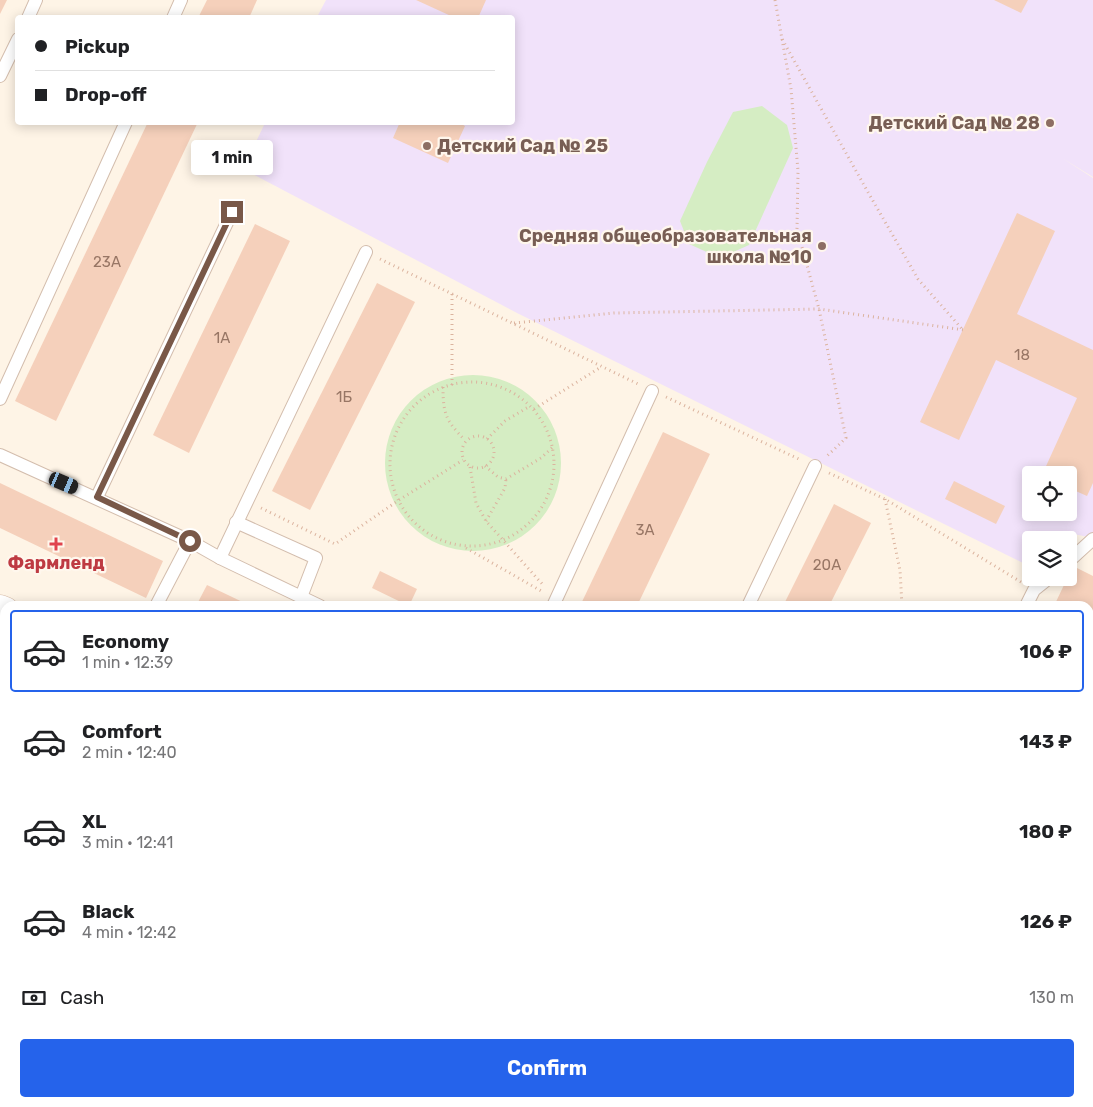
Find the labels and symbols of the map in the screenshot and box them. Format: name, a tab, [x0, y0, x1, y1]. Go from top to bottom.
place label: Детский Сад № 28	[868, 112, 1040, 134]
marker: Детский Сад № 28	[1044, 117, 1056, 129]
place label: Детский Сад № 25	[437, 135, 608, 157]
callout: 1 min	[191, 140, 273, 174]
marker: Детский Сад № 25	[421, 140, 433, 152]
route end	[221, 201, 243, 223]
place label: Средняя общеобразовательная школа №10	[519, 225, 812, 268]
marker: Средняя общеобразовательная школа №10	[816, 240, 828, 252]
house number: 23А	[93, 253, 121, 271]
house number: 1А	[214, 329, 230, 347]
house number: 18	[1014, 346, 1030, 364]
house number: 1Б	[336, 388, 352, 406]
car	[47, 470, 80, 496]
house number: 3А	[635, 521, 655, 539]
route start	[179, 530, 201, 552]
marker: Фармленд	[50, 538, 62, 550]
place label: Фармленд	[8, 552, 105, 574]
house number: 20А	[813, 556, 841, 574]

